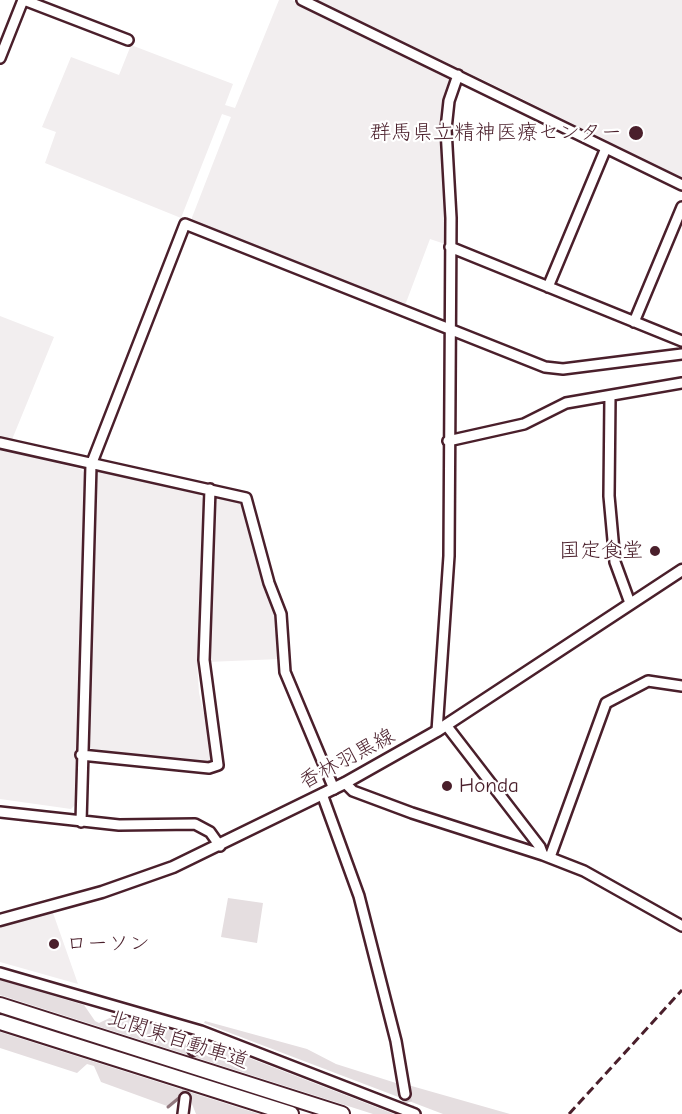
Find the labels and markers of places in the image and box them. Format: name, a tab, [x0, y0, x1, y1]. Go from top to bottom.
place label: 群馬県立精神医療センター	[370, 120, 622, 146]
marker: 群馬県立精神医療センター	[627, 124, 645, 142]
place label: 国定食堂	[559, 538, 643, 564]
marker: 国定食堂	[648, 544, 662, 558]
place label: Honda	[459, 773, 519, 799]
marker: Honda	[440, 779, 454, 793]
place label: ローソン	[66, 931, 150, 957]
marker: ローソン	[47, 937, 61, 951]

